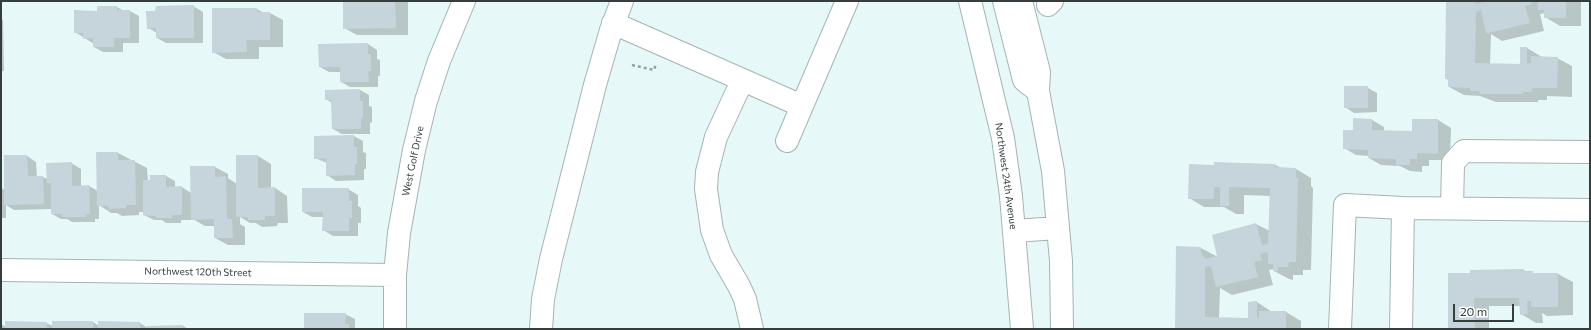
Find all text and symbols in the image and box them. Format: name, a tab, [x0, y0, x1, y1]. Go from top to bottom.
street label: Northwest 24th Avenue	[993, 122, 1019, 230]
street label: West Golf Drive	[400, 125, 426, 197]
street label: Northwest 120th Street	[144, 265, 252, 279]
scale bar	[1455, 296, 1516, 322]
text: 20 m	[1460, 304, 1487, 318]

